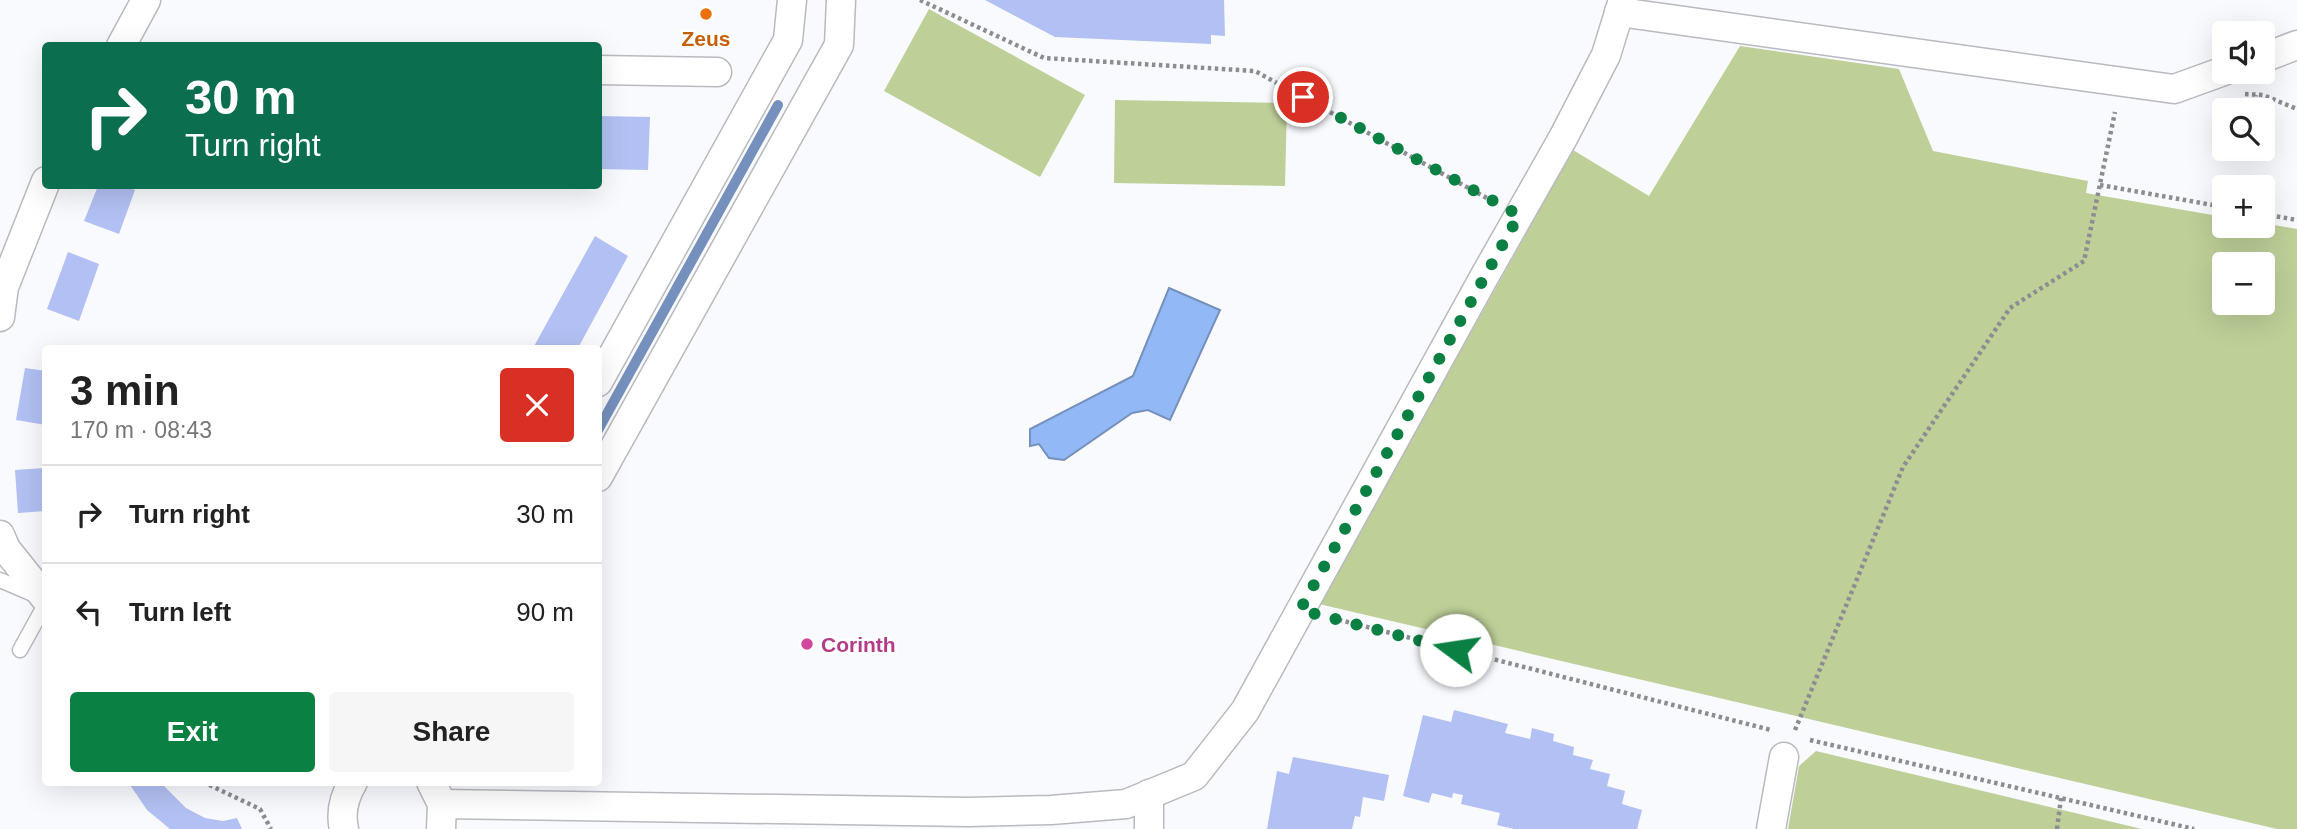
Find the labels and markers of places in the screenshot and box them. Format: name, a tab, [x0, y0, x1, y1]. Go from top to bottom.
marker: Zeus	[698, 6, 714, 22]
place label: Zeus	[681, 27, 731, 50]
pin	[1273, 67, 1333, 127]
place label: Corinth	[821, 633, 896, 656]
marker: Corinth	[799, 636, 815, 652]

